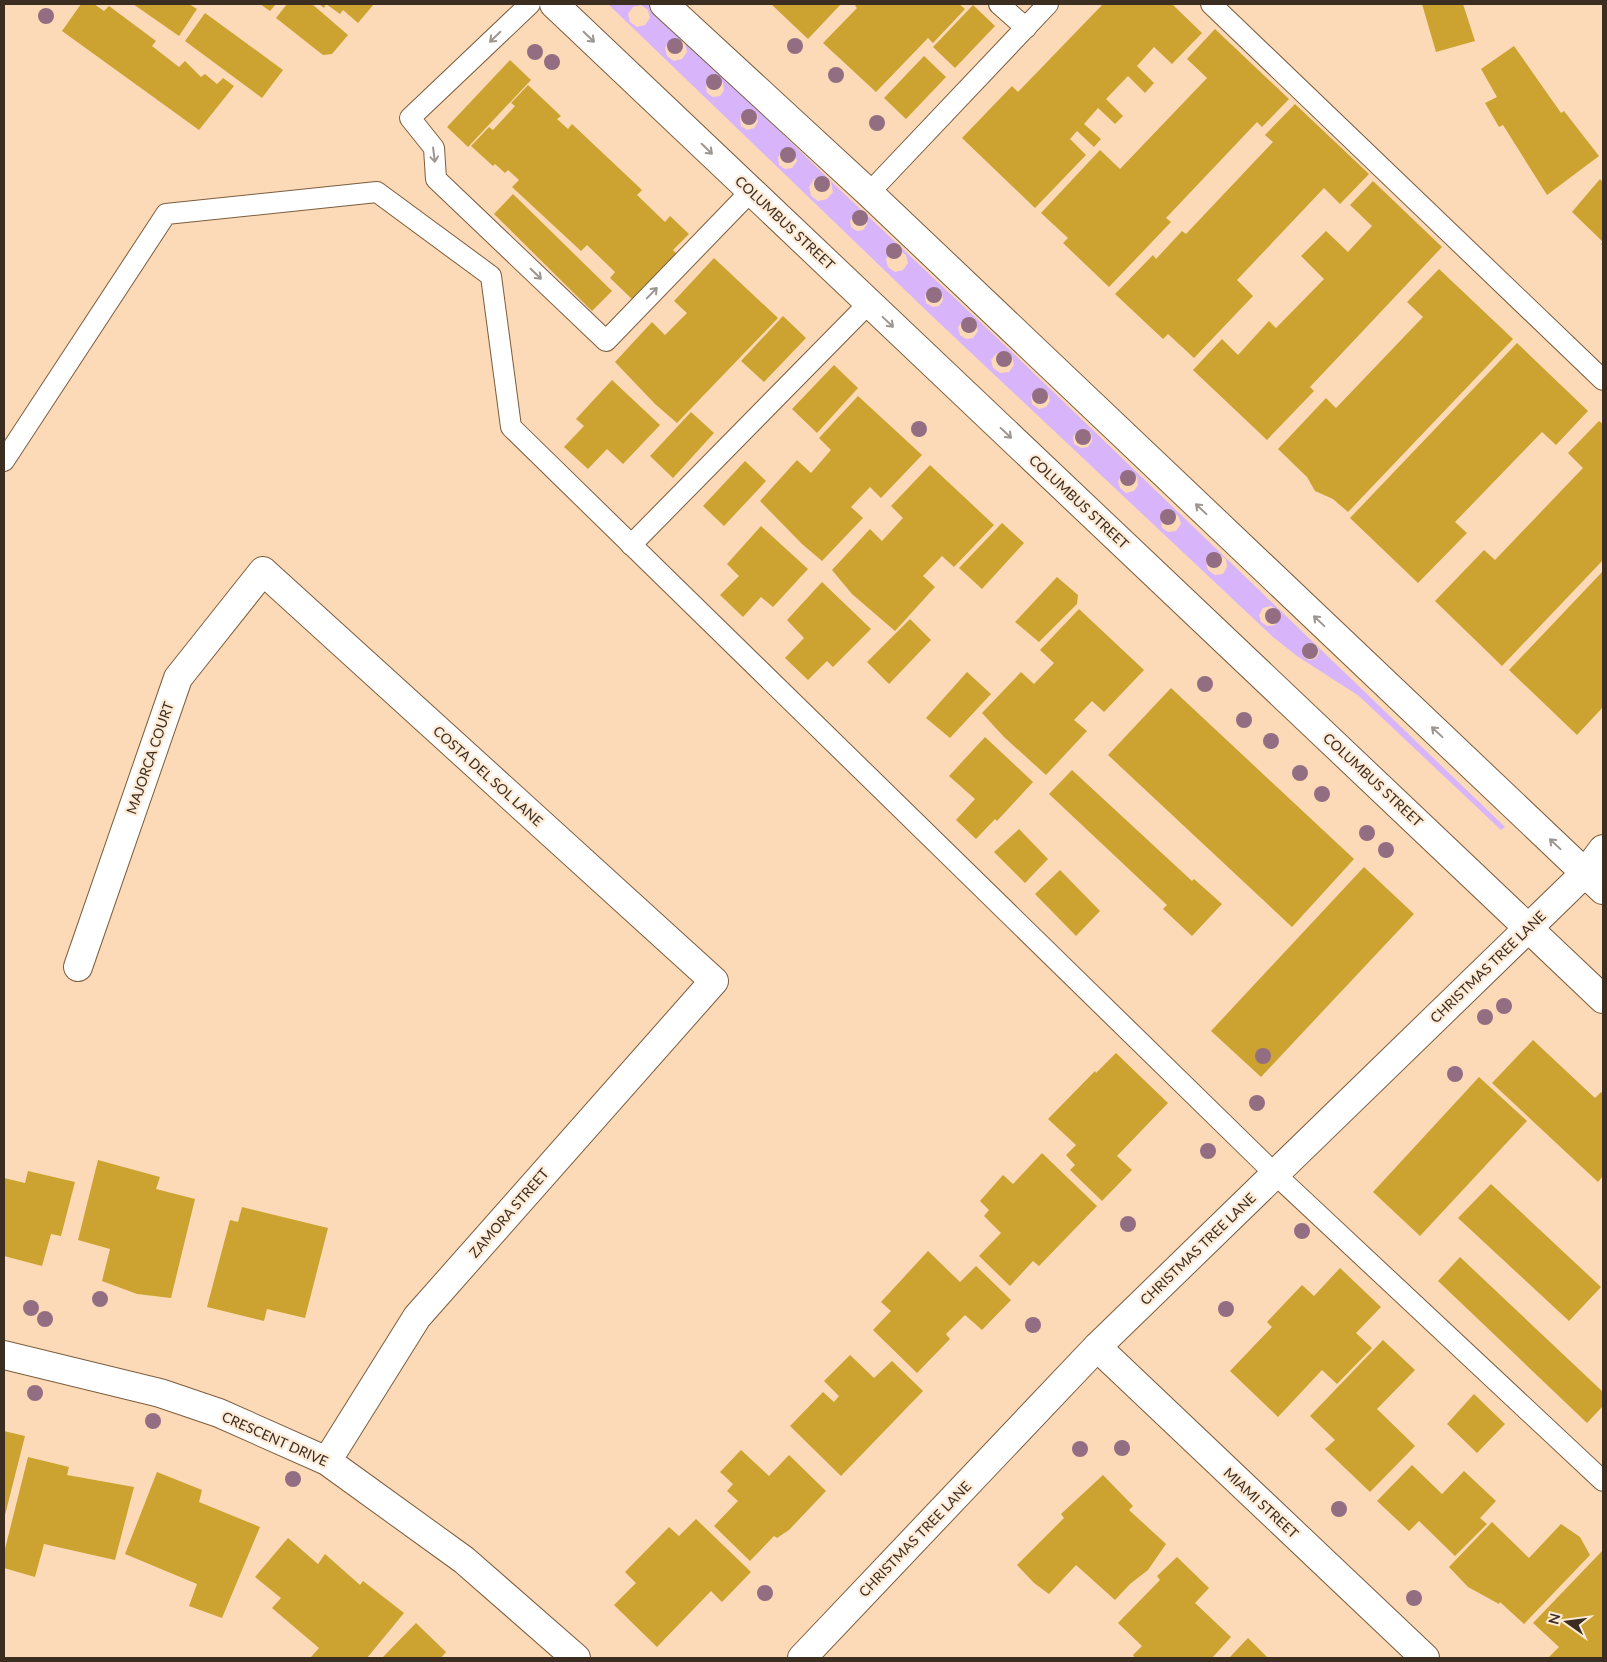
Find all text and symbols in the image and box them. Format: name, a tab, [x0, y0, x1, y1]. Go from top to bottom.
one-way arrow	[488, 31, 501, 43]
one-way arrow	[583, 31, 596, 43]
one-way arrow	[701, 143, 713, 155]
one-way arrow	[429, 146, 439, 162]
street label: COLUMBUS STREET	[732, 172, 839, 274]
one-way arrow	[529, 268, 542, 280]
one-way arrow	[646, 287, 658, 300]
one-way arrow	[882, 315, 894, 327]
one-way arrow	[1000, 427, 1013, 439]
street label: COLUMBUS STREET	[1026, 451, 1133, 553]
one-way arrow	[1195, 503, 1208, 515]
one-way arrow	[1313, 615, 1326, 627]
street label: MAJORCA COURT	[122, 699, 177, 816]
street label: COSTA DEL SOL LANE	[430, 722, 547, 829]
one-way arrow	[1431, 726, 1444, 738]
street label: COLUMBUS STREET	[1320, 729, 1427, 831]
one-way arrow	[1549, 838, 1562, 850]
street label: CHRISTMAS TREE LANE	[1426, 907, 1549, 1026]
street label: ZAMORA STREET	[465, 1164, 552, 1261]
street label: CHRISTMAS TREE LANE	[1136, 1189, 1259, 1308]
street label: CRESCENT DRIVE	[220, 1408, 331, 1470]
street label: MIAMI STREET	[1220, 1464, 1303, 1542]
street label: CHRISTMAS TREE LANE	[855, 1477, 974, 1600]
north arrow	[1542, 1597, 1592, 1647]
text: N	[1544, 1611, 1563, 1626]

